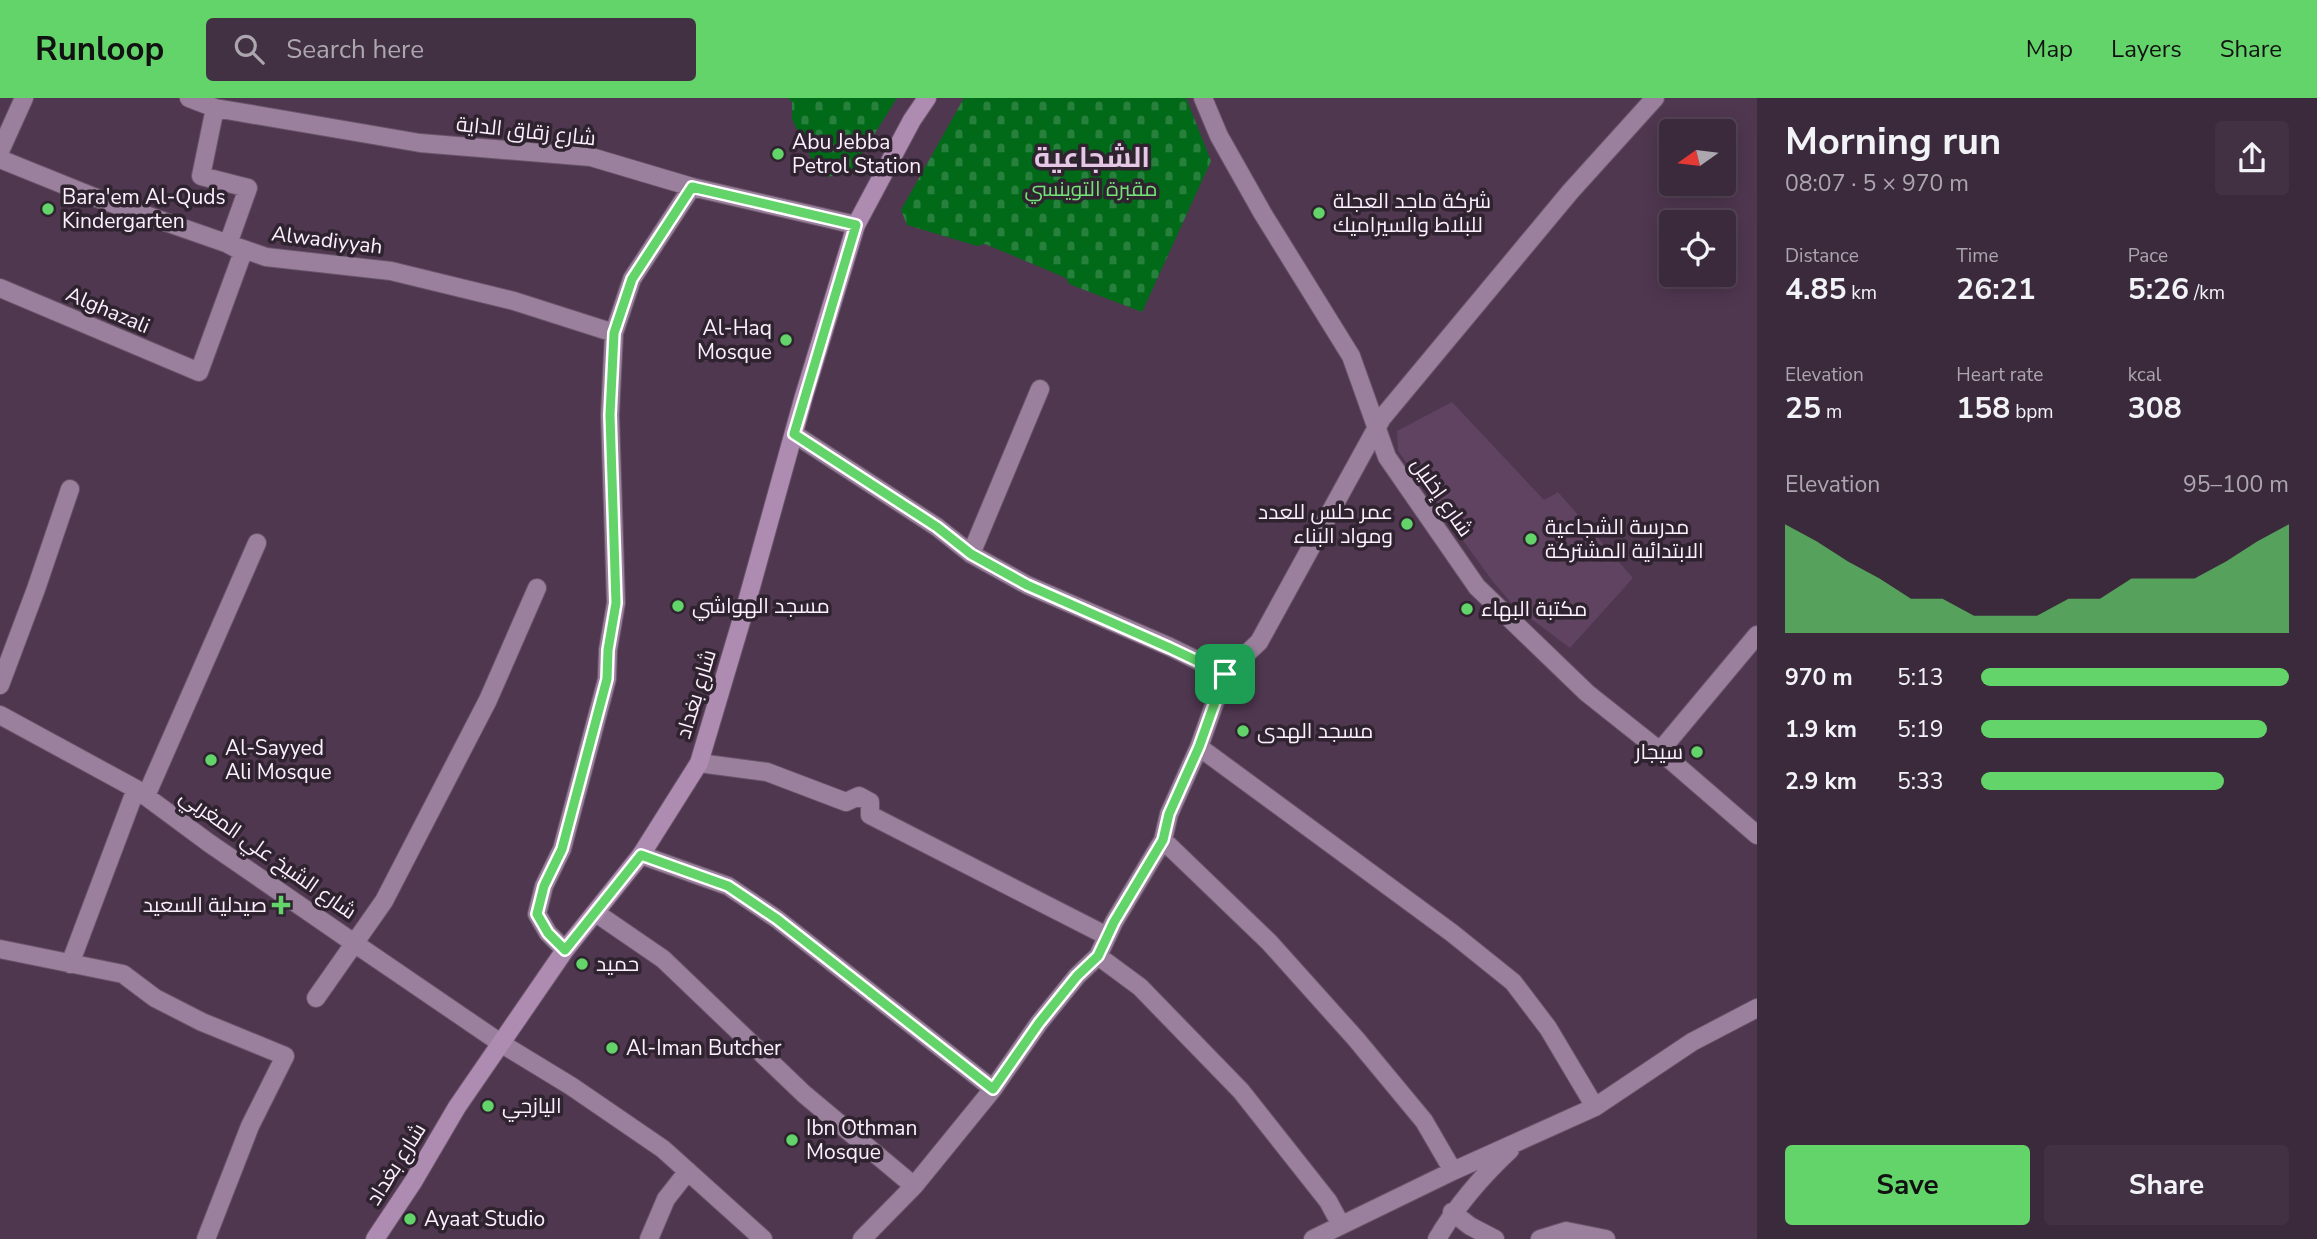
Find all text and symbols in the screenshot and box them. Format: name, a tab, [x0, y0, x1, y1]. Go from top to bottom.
search box	[206, 18, 696, 81]
text: Runloop	[35, 27, 164, 72]
icon: search	[230, 30, 268, 68]
text: Search here	[286, 32, 424, 67]
text: Map	[2026, 33, 2073, 65]
text: Layers	[2111, 33, 2182, 65]
text: Share	[2220, 33, 2282, 65]
street label: شارع زقاق الداية	[455, 110, 597, 152]
text: Morning run	[1785, 116, 2001, 167]
north arrow	[1659, 119, 1736, 196]
map controls	[1659, 119, 1736, 287]
button: share	[2215, 121, 2289, 195]
place label: Abu Jebba Petrol Station	[792, 128, 921, 180]
district label: الشجاعية	[1034, 139, 1150, 177]
marker: Abu Jebba Petrol Station	[770, 146, 786, 162]
text: 08:07 · 5 × 970 m	[1785, 168, 1969, 199]
park label: مقبرة التوينسي	[1024, 175, 1158, 204]
place label: Bara'em Al-Quds Kindergarten	[62, 183, 226, 235]
place label: شركة ماجد العجلة للبلاط والسيراميك	[1333, 187, 1491, 239]
marker: Bara'em Al-Quds Kindergarten	[40, 201, 56, 217]
marker: شركة ماجد العجلة للبلاط والسيراميك	[1311, 205, 1327, 221]
button: locate	[1659, 210, 1736, 287]
street label: Alwadiyyah	[270, 219, 384, 261]
text: Distance	[1785, 243, 1859, 269]
text: Time	[1956, 243, 1999, 269]
text: Pace	[2128, 243, 2168, 269]
text: 4.85	[1785, 269, 1846, 310]
text: 26:21	[1956, 269, 2036, 310]
text: 5:26	[2128, 269, 2189, 310]
street label: Alghazali	[62, 280, 154, 340]
text: km	[1846, 280, 1877, 306]
text: /km	[2189, 280, 2225, 306]
place label: Al-Haq Mosque	[697, 314, 772, 366]
marker: Al-Haq Mosque	[778, 332, 794, 348]
text: Elevation	[1785, 362, 1864, 388]
text: Heart rate	[1956, 362, 2043, 388]
text: kcal	[2128, 362, 2161, 388]
text: 25	[1785, 388, 1821, 429]
text: 158	[1956, 388, 2010, 429]
text: 308	[2128, 388, 2182, 429]
text: m	[1821, 399, 1842, 425]
text: bpm	[2010, 399, 2054, 425]
street label: شارع إخليل	[1405, 452, 1479, 542]
text: Elevation	[1785, 469, 1880, 500]
text: 95–100 m	[2183, 469, 2289, 500]
place label: عمر حلس للعدد ومواد البناء	[1258, 498, 1393, 550]
place label: مدرسة الشجاعية الابتدائية المشتركة	[1545, 513, 1704, 565]
marker: عمر حلس للعدد ومواد البناء	[1399, 516, 1415, 532]
marker: مدرسة الشجاعية الابتدائية المشتركة	[1523, 531, 1539, 547]
place label: مسجد الهواشي	[692, 592, 830, 621]
place label: مكتبة البهاء	[1481, 595, 1587, 623]
marker: مسجد الهواشي	[670, 598, 686, 614]
marker: مكتبة البهاء	[1459, 601, 1475, 617]
pin	[1195, 644, 1255, 704]
street label: شارع بغداد	[669, 646, 723, 742]
icon: arrive	[1206, 655, 1244, 693]
text: 970 m	[1785, 662, 1853, 693]
text: 5:13	[1897, 662, 1944, 693]
text: 1.9 km	[1785, 714, 1857, 745]
text: 5:19	[1897, 714, 1944, 745]
place label: مسجد الهدى	[1257, 717, 1373, 745]
marker: مسجد الهدى	[1235, 723, 1251, 739]
place label: Al-Sayyed Ali Mosque	[225, 734, 332, 786]
place label: سيجار	[1634, 738, 1683, 766]
marker: سيجار	[1689, 744, 1705, 760]
marker: Al-Sayyed Ali Mosque	[203, 752, 219, 768]
text: 2.9 km	[1785, 766, 1857, 797]
text: 5:33	[1897, 766, 1944, 797]
street label: شارع الشيخ علي المغربي	[173, 782, 362, 927]
place label: صيدلية السعيد	[143, 891, 267, 919]
marker: صيدلية السعيد	[273, 897, 289, 913]
place label: حميد	[596, 950, 639, 978]
marker: حميد	[574, 956, 590, 972]
place label: Al-Iman Butcher	[626, 1034, 782, 1062]
marker: Al-Iman Butcher	[604, 1040, 620, 1056]
place label: اليازجي	[502, 1092, 562, 1122]
marker: اليازجي	[480, 1098, 496, 1114]
place label: Ibn Othman Mosque	[806, 1114, 917, 1166]
street label: شارع بغداد	[360, 1118, 432, 1210]
marker: Ibn Othman Mosque	[784, 1132, 800, 1148]
button: Save	[1785, 1145, 2030, 1225]
button: Share	[2044, 1145, 2289, 1225]
place label: Ayaat Studio	[424, 1205, 545, 1233]
marker: Ayaat Studio	[402, 1211, 418, 1227]

